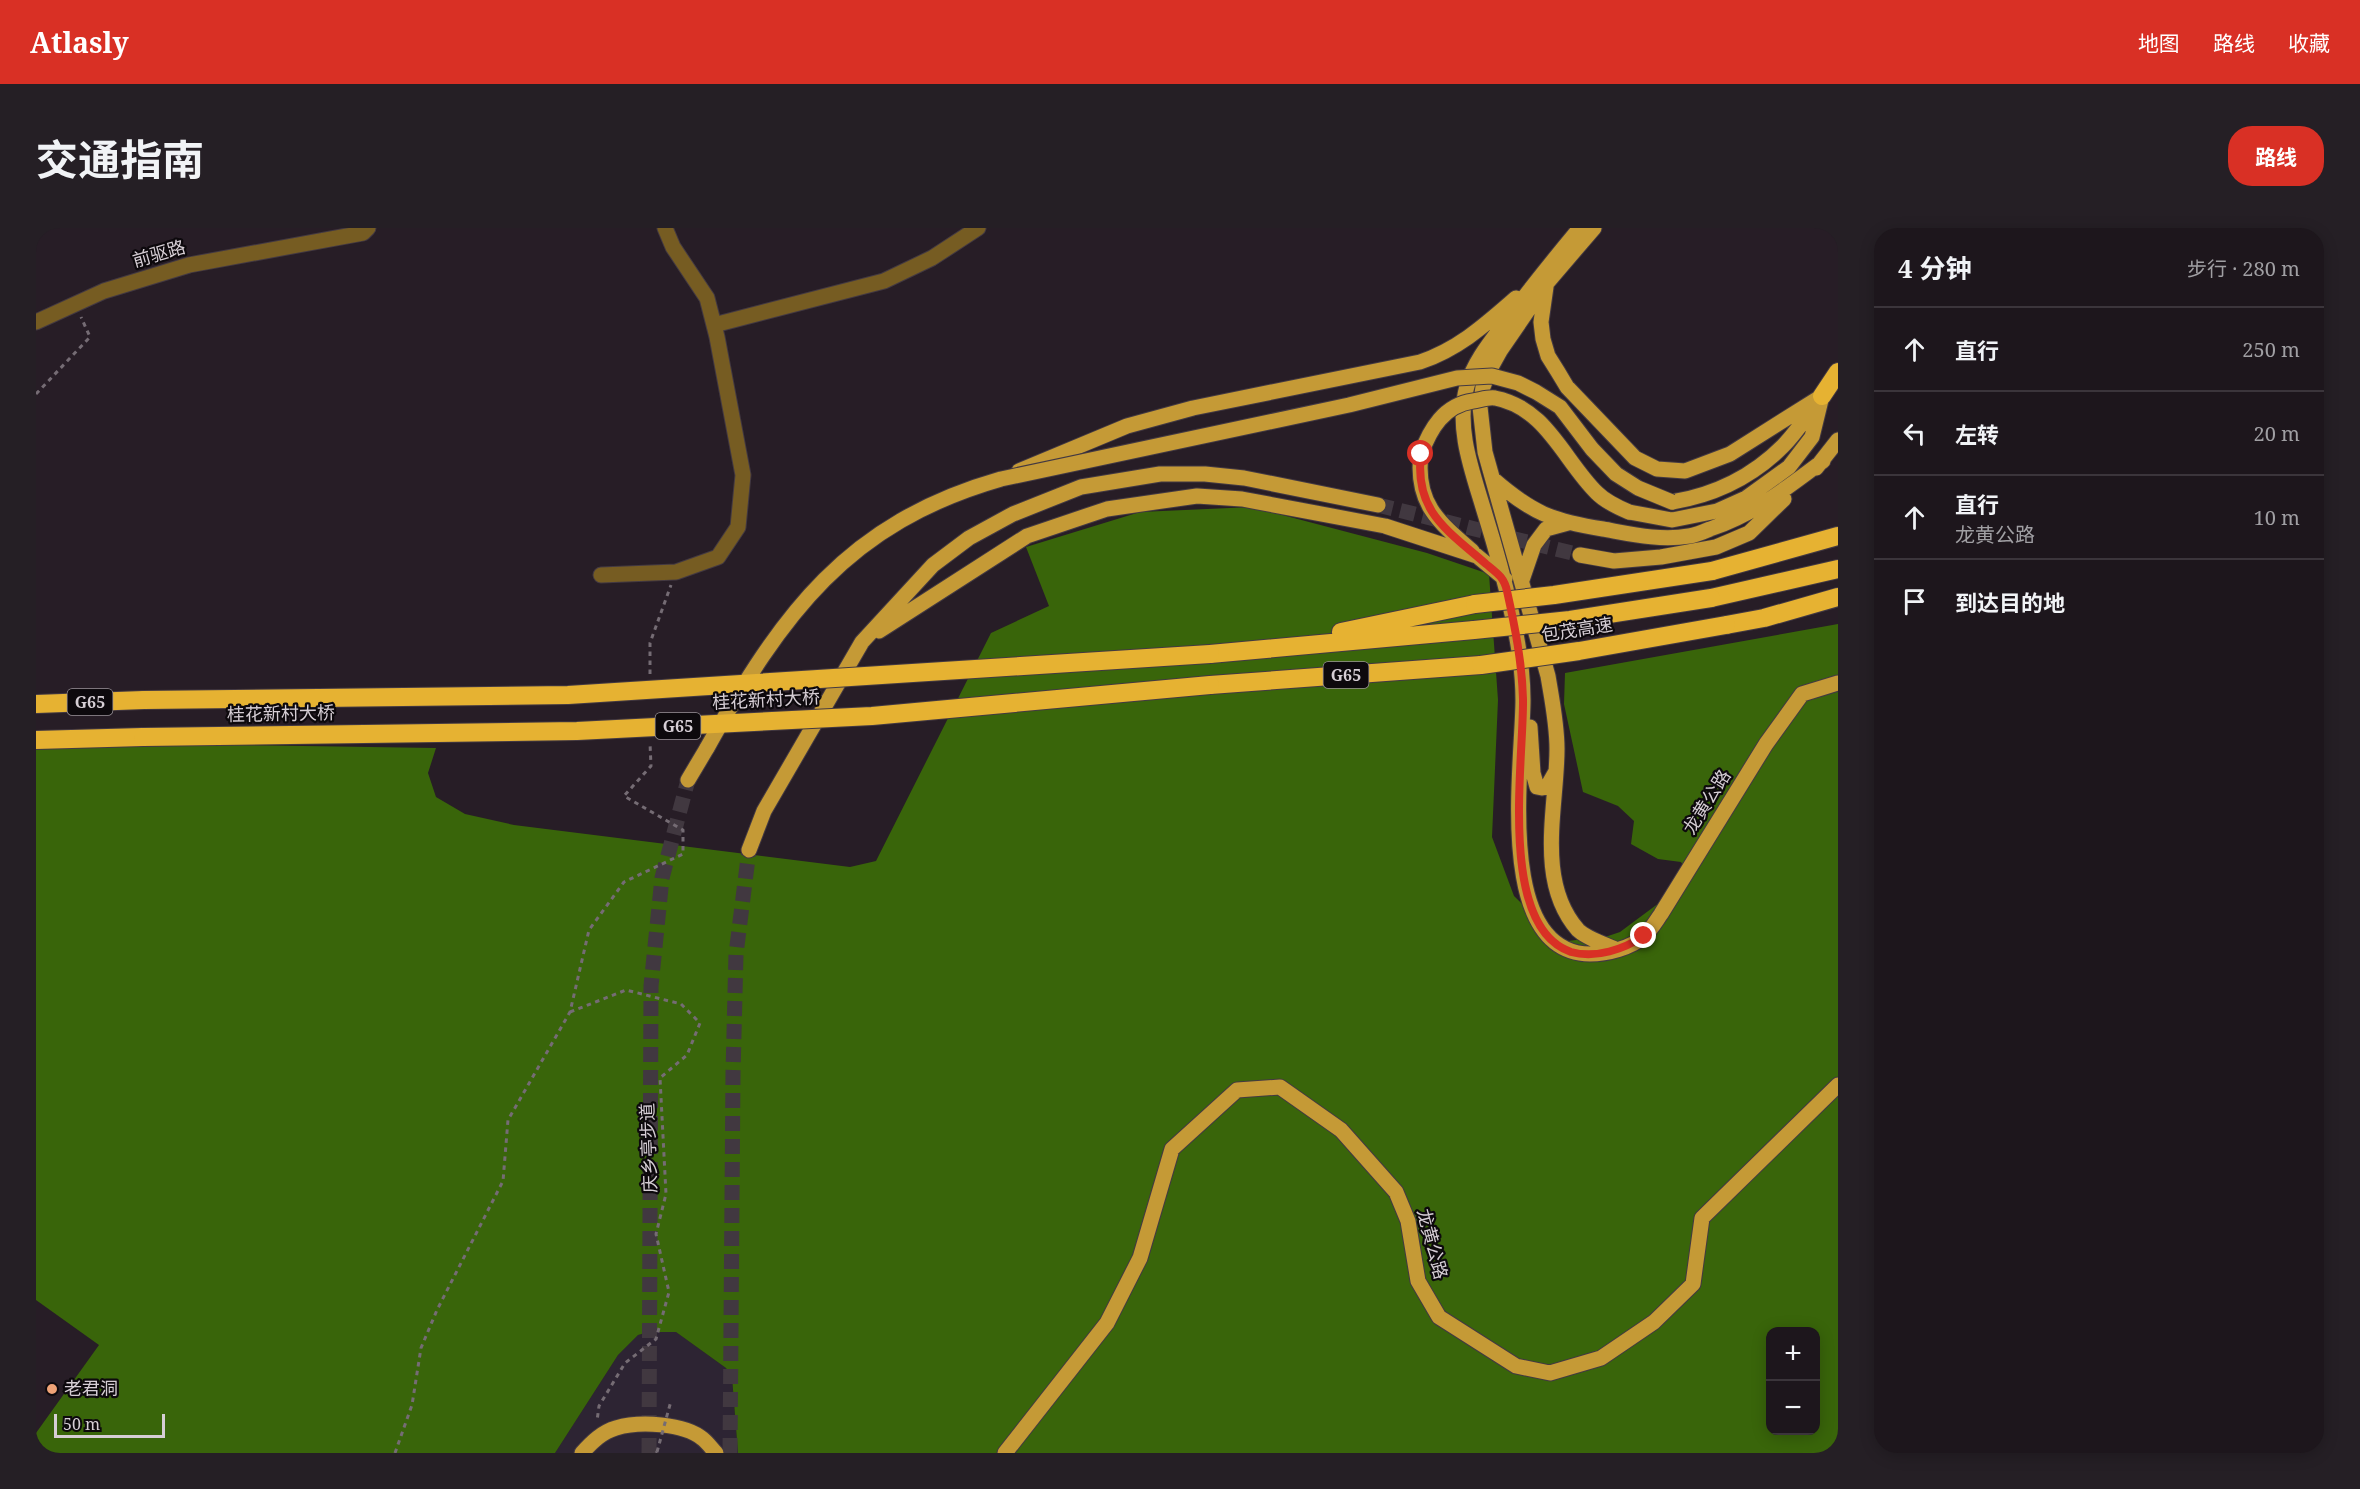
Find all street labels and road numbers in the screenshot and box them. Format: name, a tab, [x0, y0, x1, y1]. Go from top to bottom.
street label: 前驱路	[129, 234, 188, 272]
street label: 包茂高速	[1539, 612, 1614, 646]
road number: G65	[1324, 662, 1368, 688]
street label: 桂花新村大桥	[711, 684, 821, 714]
road number: G65	[68, 689, 112, 715]
street label: 桂花新村大桥	[227, 700, 335, 726]
road number: G65	[656, 713, 700, 739]
street label: 龙黄公路	[1677, 765, 1735, 838]
street label: 庆乡亭步道	[634, 1103, 662, 1193]
street label: 龙黄公路	[1412, 1206, 1454, 1282]

